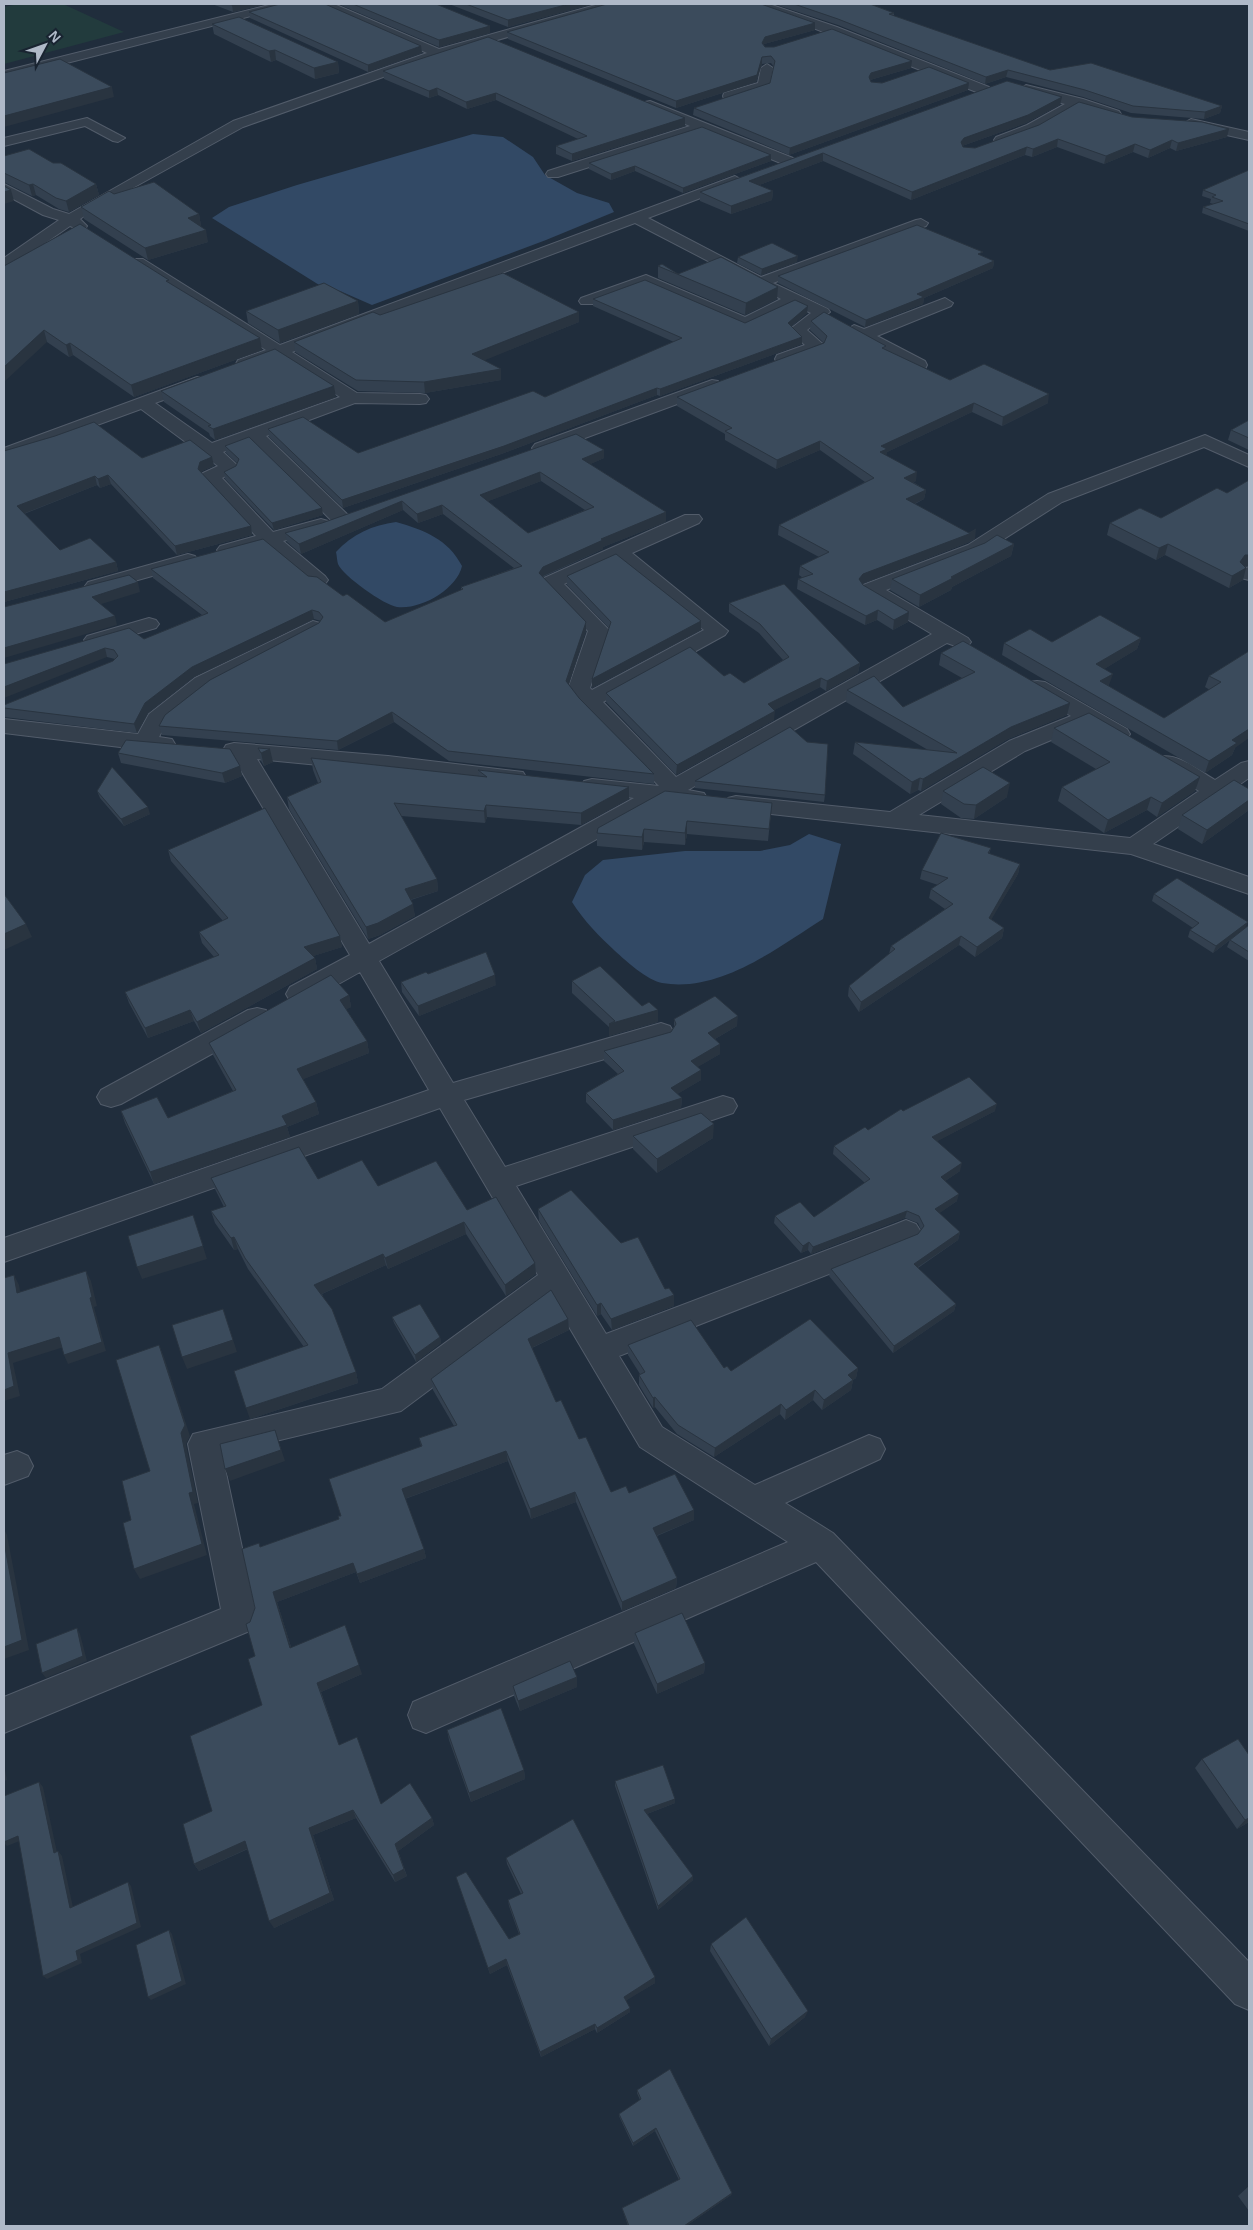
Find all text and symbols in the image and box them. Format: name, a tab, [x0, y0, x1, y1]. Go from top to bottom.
north arrow	[20, 20, 70, 70]
text: N	[45, 27, 64, 46]

